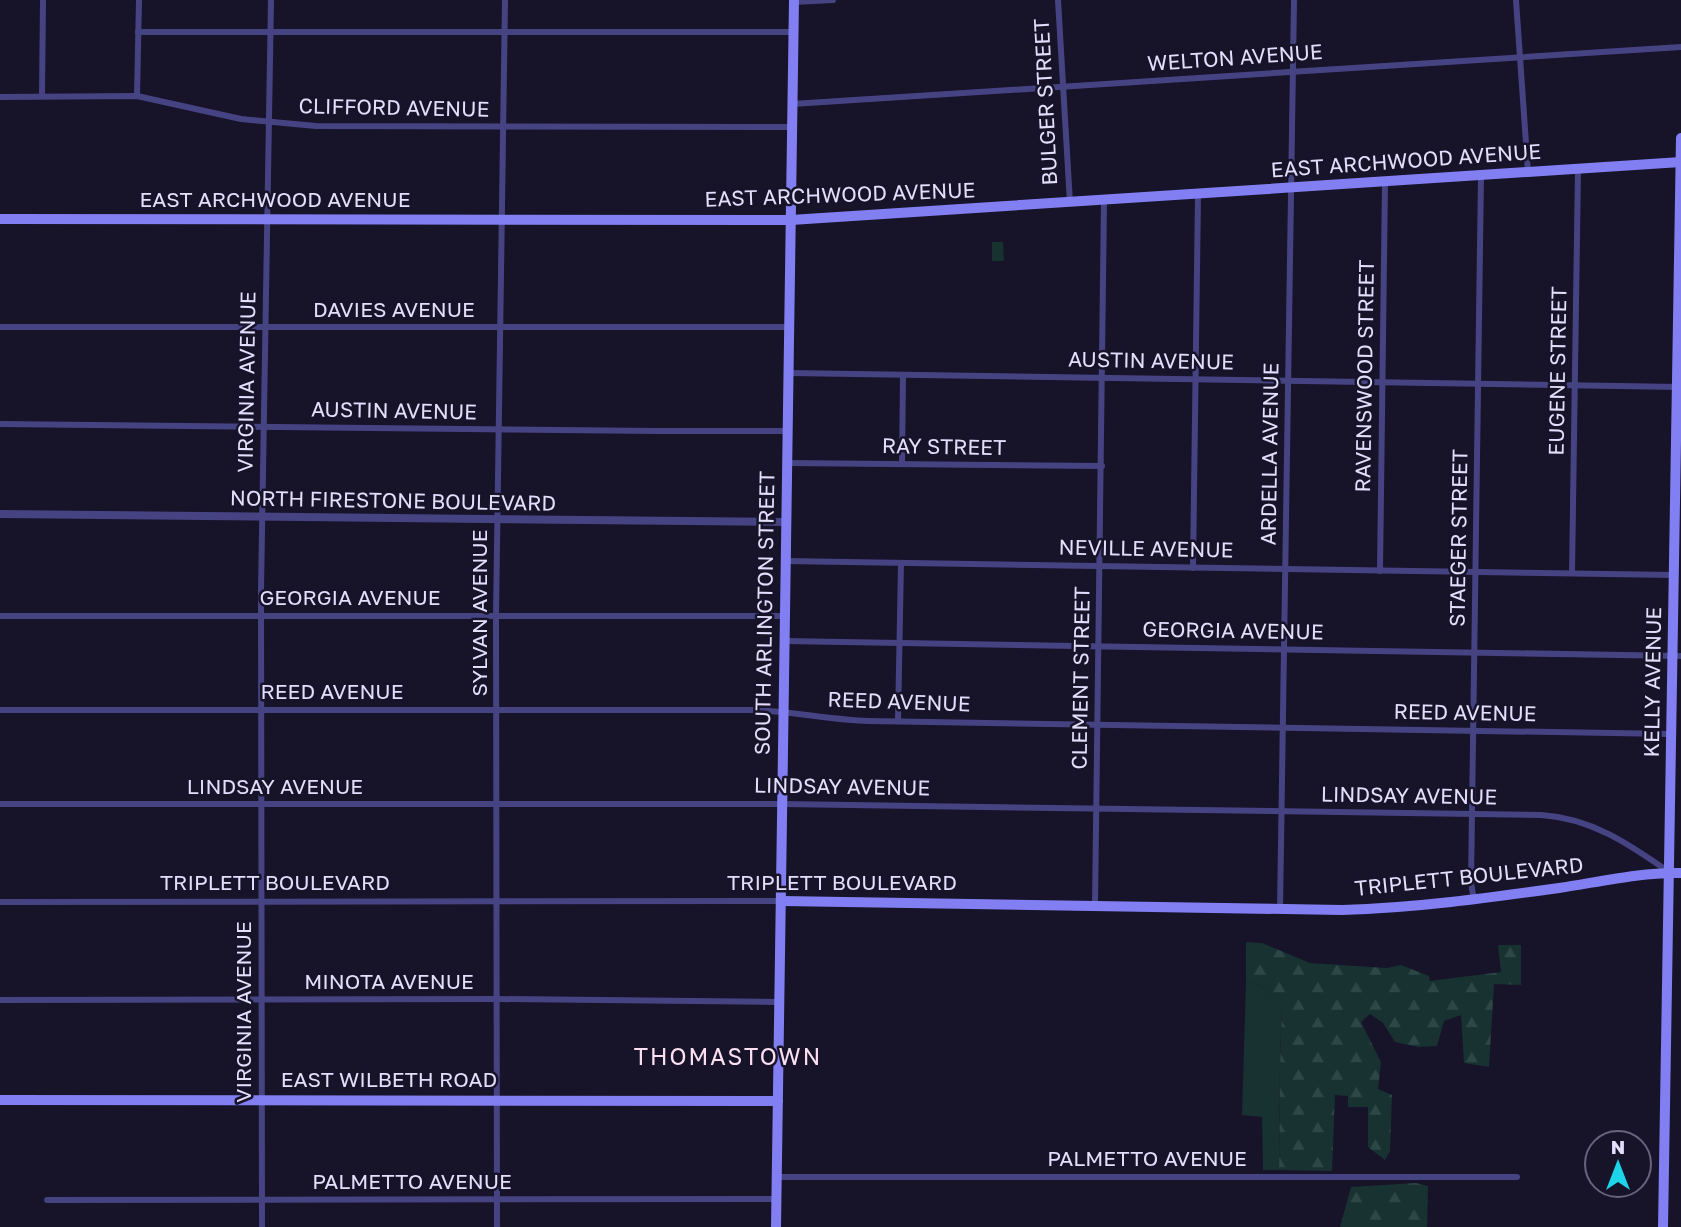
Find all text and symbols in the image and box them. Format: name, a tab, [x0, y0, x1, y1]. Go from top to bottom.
street label: BULGER STREET	[1028, 18, 1062, 186]
street label: WELTON AVENUE	[1146, 38, 1324, 76]
street label: CLIFFORD AVENUE	[298, 92, 490, 122]
street label: EAST ARCHWOOD AVENUE	[1270, 138, 1542, 182]
street label: EAST ARCHWOOD AVENUE	[704, 176, 976, 212]
street label: EAST ARCHWOOD AVENUE	[140, 186, 410, 212]
street label: RAVENSWOOD STREET	[1349, 259, 1379, 493]
street label: EUGENE STREET	[1543, 286, 1571, 456]
street label: VIRGINIA AVENUE	[231, 291, 261, 473]
street label: DAVIES AVENUE	[313, 296, 475, 322]
street label: AUSTIN AVENUE	[1068, 346, 1234, 374]
street label: ARDELLA AVENUE	[1254, 362, 1284, 546]
street label: AUSTIN AVENUE	[311, 396, 477, 424]
street label: RAY STREET	[882, 432, 1006, 460]
street label: STAEGER STREET	[1443, 449, 1473, 627]
street label: SOUTH ARLINGTON STREET	[749, 471, 779, 755]
street label: NORTH FIRESTONE BOULEVARD	[230, 484, 556, 516]
street label: SYLVAN AVENUE	[466, 530, 492, 696]
street label: NEVILLE AVENUE	[1058, 533, 1234, 563]
street label: GEORGIA AVENUE	[259, 584, 441, 610]
street label: CLEMENT STREET	[1065, 586, 1095, 770]
street label: KELLY AVENUE	[1638, 606, 1666, 757]
street label: GEORGIA AVENUE	[1142, 615, 1324, 645]
street label: REED AVENUE	[260, 678, 404, 704]
street label: REED AVENUE	[827, 686, 971, 716]
street label: REED AVENUE	[1393, 698, 1537, 726]
street label: LINDSAY AVENUE	[754, 771, 930, 801]
street label: LINDSAY AVENUE	[187, 773, 363, 799]
street label: LINDSAY AVENUE	[1321, 780, 1497, 810]
street label: TRIPLETT BOULEVARD	[1353, 851, 1585, 901]
street label: TRIPLETT BOULEVARD	[160, 869, 390, 895]
street label: TRIPLETT BOULEVARD	[727, 869, 957, 895]
street label: VIRGINIA AVENUE	[230, 921, 256, 1103]
street label: MINOTA AVENUE	[304, 968, 474, 994]
district label: THOMASTOWN	[634, 1042, 822, 1070]
street label: EAST WILBETH ROAD	[281, 1066, 497, 1092]
north arrow	[1583, 1129, 1653, 1199]
text: N	[1611, 1135, 1625, 1158]
street label: PALMETTO AVENUE	[1047, 1145, 1247, 1171]
street label: PALMETTO AVENUE	[312, 1168, 512, 1194]

